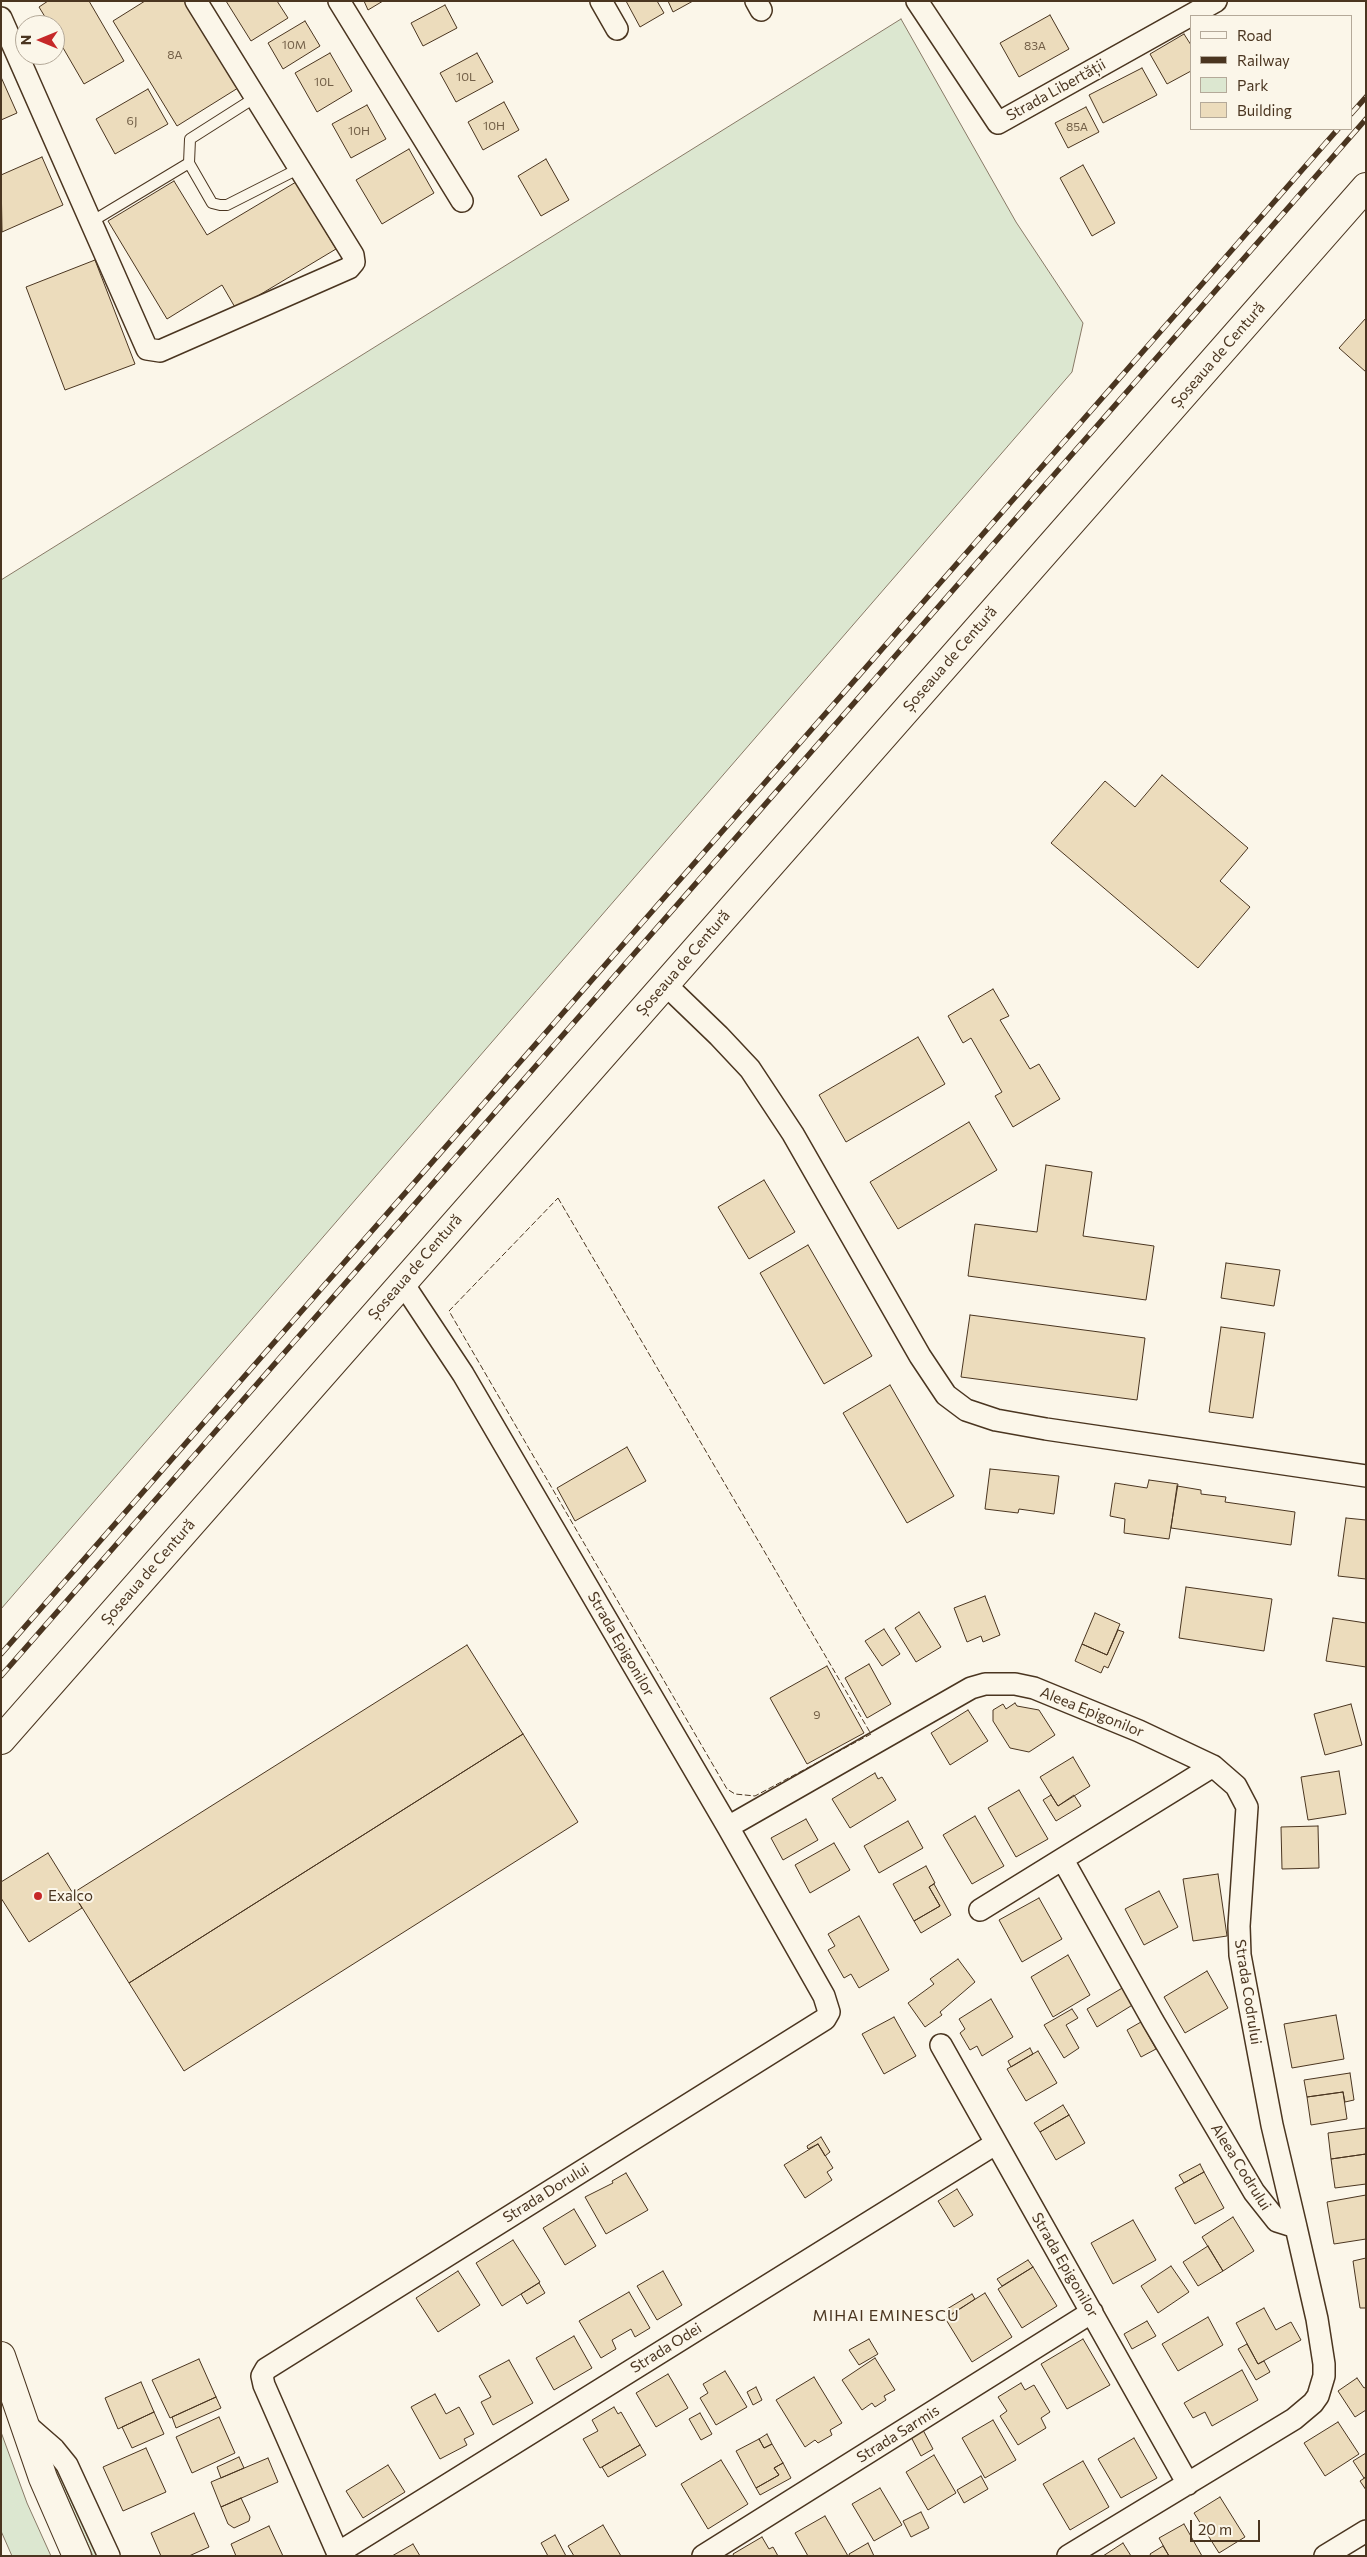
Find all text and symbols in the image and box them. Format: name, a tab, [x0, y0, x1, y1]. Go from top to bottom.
north arrow	[15, 15, 65, 65]
legend	[1190, 15, 1352, 130]
text: Road	[1237, 26, 1272, 44]
text: N	[17, 35, 34, 45]
house number: 10M	[282, 38, 306, 52]
house number: 83A	[1024, 39, 1046, 53]
house number: 8A	[167, 48, 183, 62]
text: Railway	[1237, 51, 1290, 69]
street label: Strada Libertății	[1003, 55, 1109, 125]
house number: 10L	[456, 70, 476, 84]
house number: 10L	[314, 75, 334, 89]
text: Park	[1237, 76, 1268, 94]
text: Building	[1237, 101, 1292, 119]
house number: 6J	[127, 114, 137, 128]
house number: 10H	[483, 119, 505, 133]
house number: 85A	[1066, 120, 1088, 134]
house number: 10H	[348, 124, 370, 138]
street label: Șoseaua de Centură	[1167, 299, 1269, 411]
street label: Șoseaua de Centură	[899, 603, 1001, 715]
street label: Șoseaua de Centură	[632, 907, 734, 1019]
street label: Șoseaua de Centură	[364, 1211, 466, 1323]
street label: Șoseaua de Centură	[97, 1516, 199, 1628]
street label: Strada Epigonilor	[584, 1589, 658, 1699]
street label: Aleea Epigonilor	[1037, 1683, 1147, 1741]
house number: 9	[813, 1708, 821, 1722]
place label: Exalco	[48, 1887, 93, 1905]
marker: Exalco	[32, 1890, 44, 1902]
street label: Strada Codrului	[1231, 1938, 1265, 2046]
street label: Aleea Codrului	[1207, 2120, 1275, 2214]
street label: Strada Dorului	[500, 2159, 592, 2227]
street label: Strada Epigonilor	[1028, 2210, 1102, 2320]
district label: MIHAI EMINESCU	[811, 2306, 961, 2326]
street label: Strada Odei	[627, 2319, 705, 2377]
street label: Strada Sarmis	[853, 2401, 943, 2467]
scale bar	[1192, 2510, 1262, 2542]
text: 20 m	[1198, 2520, 1232, 2538]

